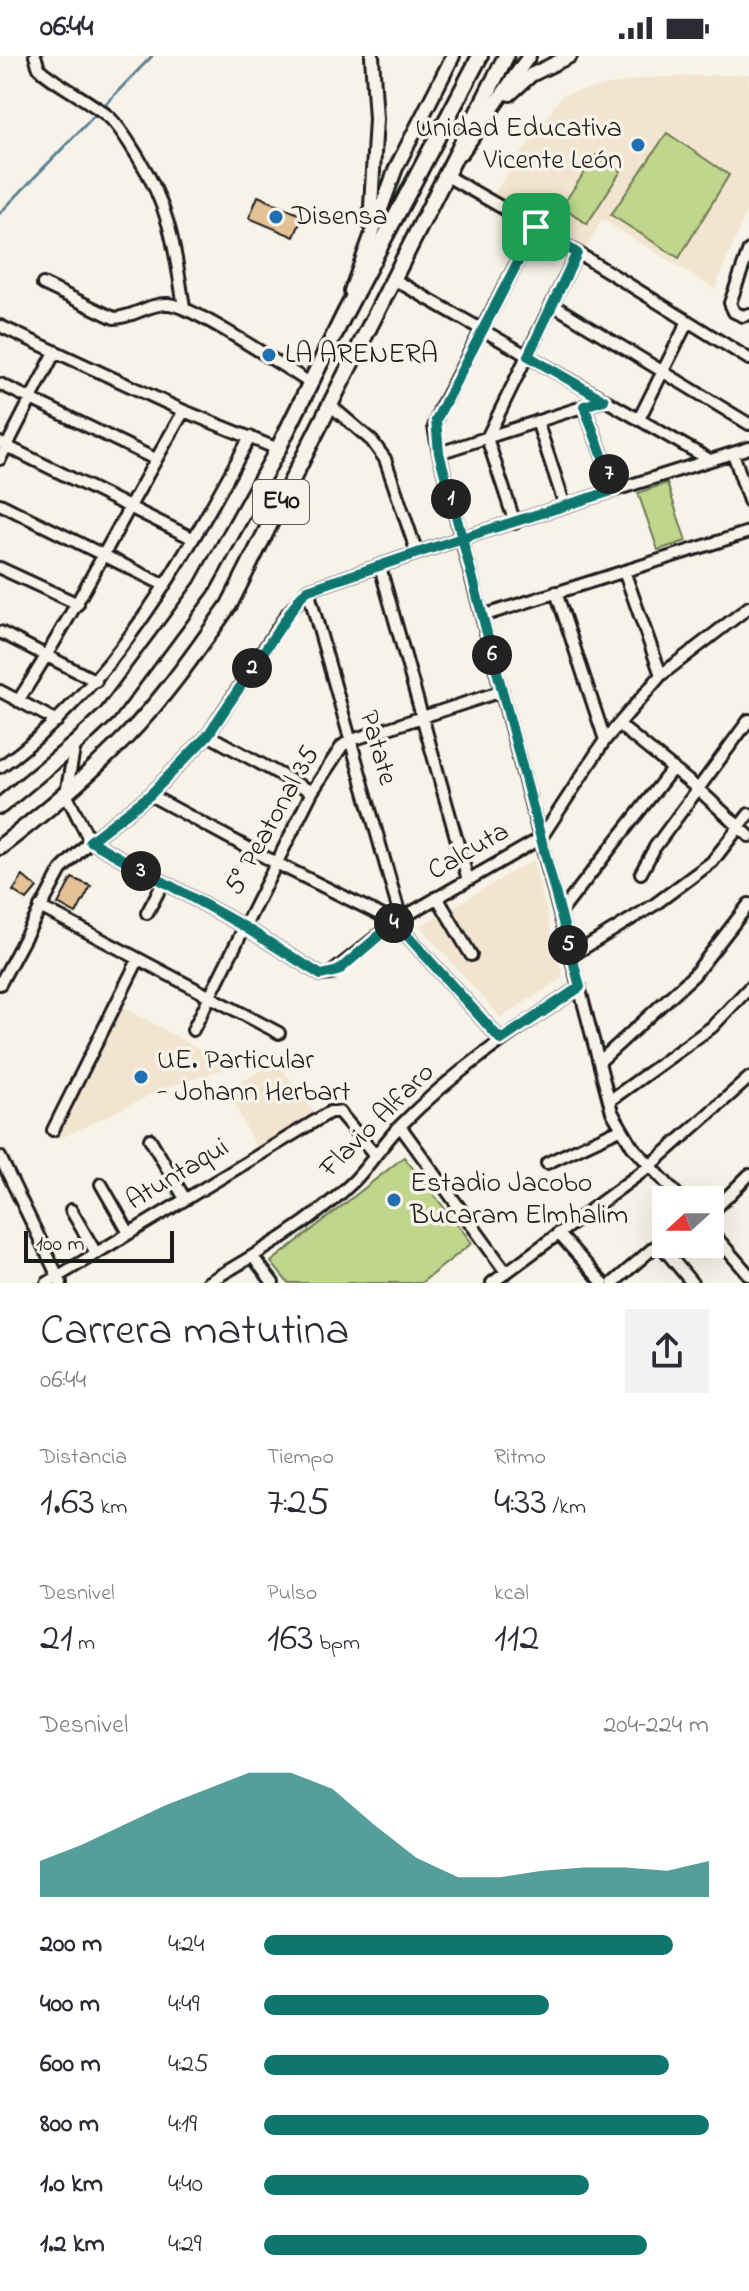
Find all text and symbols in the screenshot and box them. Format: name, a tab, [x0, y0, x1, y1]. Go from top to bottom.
text: 06:44	[40, 6, 93, 50]
place label: Unidad Educativa Vicente León	[415, 109, 622, 182]
marker: Unidad Educativa Vicente León	[629, 136, 647, 154]
pin	[502, 193, 570, 261]
place label: Disensa	[291, 197, 388, 238]
icon: arrive	[514, 205, 558, 249]
marker: Disensa	[267, 208, 285, 226]
place label: LA ARENERA	[285, 335, 438, 376]
marker: LA ARENERA	[260, 346, 278, 364]
pin: 7	[589, 454, 629, 494]
text: 7	[604, 458, 614, 490]
pin: 1	[431, 479, 471, 519]
road number: E40	[253, 480, 309, 524]
text: 1	[448, 483, 455, 515]
pin: 6	[472, 635, 512, 675]
text: 6	[487, 639, 497, 671]
pin: 2	[232, 648, 272, 688]
text: 2	[247, 652, 257, 684]
street label: Patate	[347, 706, 407, 791]
street label: 5° Peatonal 35	[215, 739, 331, 903]
street label: Calcuta	[421, 812, 517, 892]
pin: 3	[121, 851, 161, 891]
text: 3	[136, 855, 146, 887]
pin: 4	[374, 903, 414, 943]
text: 4	[389, 907, 399, 939]
pin: 5	[548, 925, 588, 965]
text: 5	[562, 929, 574, 961]
place label: UE. Particular - Johann Herbart	[157, 1041, 350, 1114]
street label: Flavio Alfaro	[310, 1054, 445, 1189]
marker: UE. Particular - Johann Herbart	[132, 1068, 150, 1086]
street label: Atuntaqui	[119, 1128, 237, 1222]
place label: Estadio Jacobo Bucaram Elmhalim	[409, 1164, 628, 1237]
north arrow	[652, 1186, 724, 1258]
map controls	[652, 1186, 724, 1258]
marker: Estadio Jacobo Bucaram Elmhalim	[385, 1191, 403, 1209]
scale bar	[24, 1227, 174, 1263]
text: 100 m	[36, 1229, 85, 1261]
text: Carrera matutina	[40, 1300, 349, 1364]
button: share	[625, 1309, 709, 1393]
text: 06:44	[40, 1362, 86, 1400]
text: Distancia	[40, 1442, 127, 1474]
text: Tiempo	[267, 1442, 334, 1474]
text: Ritmo	[494, 1442, 546, 1474]
text: 1.63	[40, 1474, 95, 1533]
text: 7:25	[267, 1474, 330, 1533]
text: 4:33	[494, 1474, 547, 1533]
text: km	[95, 1492, 127, 1524]
text: /km	[547, 1492, 586, 1524]
text: Desnivel	[40, 1578, 115, 1610]
text: Pulso	[267, 1578, 317, 1610]
text: kcal	[494, 1578, 529, 1610]
text: 21	[40, 1610, 73, 1669]
text: 163	[267, 1610, 314, 1669]
text: 112	[494, 1610, 539, 1669]
text: m	[73, 1628, 95, 1660]
text: bpm	[314, 1628, 360, 1660]
text: Desnivel	[40, 1707, 128, 1745]
text: 204–224 m	[603, 1707, 709, 1745]
text: 200 m	[40, 1926, 102, 1964]
text: 4:24	[168, 1926, 205, 1964]
text: 400 m	[40, 1986, 100, 2024]
text: 4:49	[168, 1986, 199, 2024]
text: 600 m	[40, 2046, 101, 2084]
text: 4:25	[168, 2046, 209, 2084]
text: 800 m	[40, 2106, 99, 2144]
text: 4:19	[168, 2106, 197, 2144]
text: 1.0 km	[40, 2166, 103, 2204]
text: 4:40	[168, 2166, 203, 2204]
text: 1.2 km	[40, 2226, 105, 2264]
text: 4:29	[168, 2226, 202, 2264]

